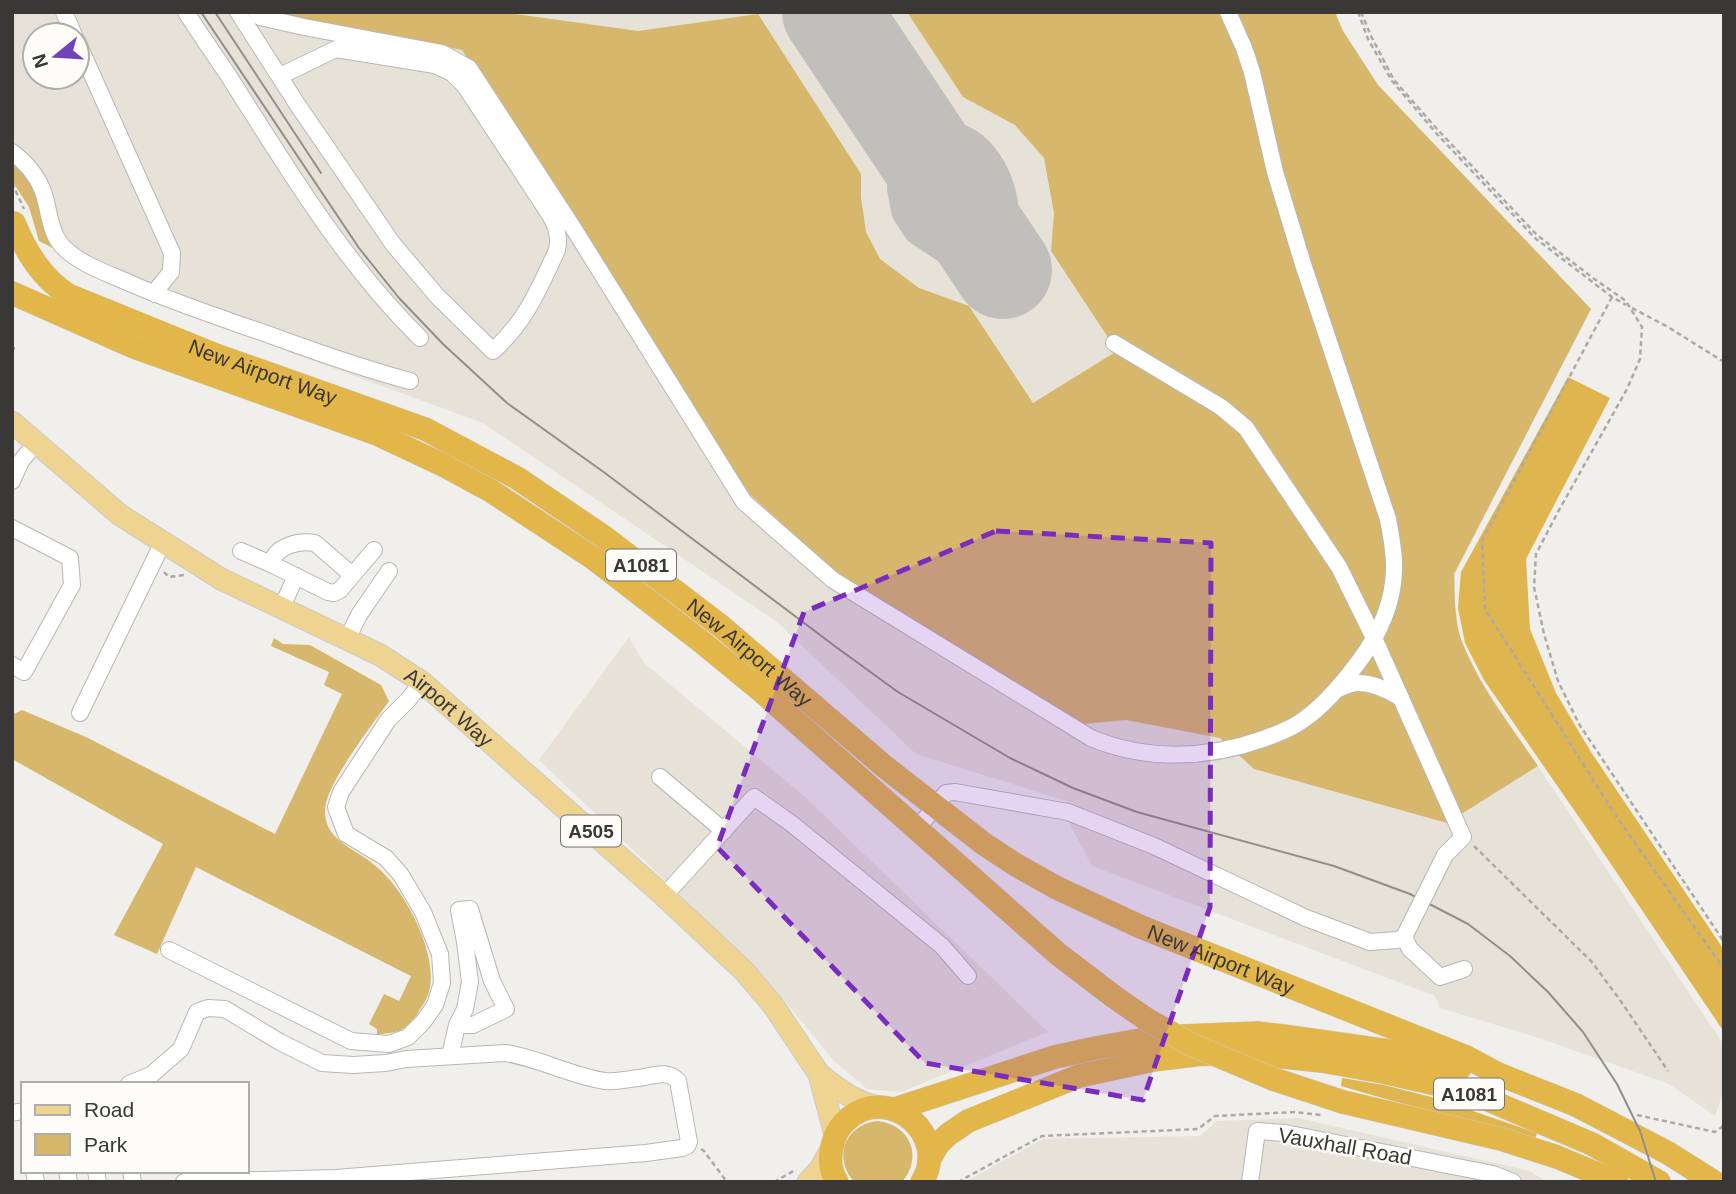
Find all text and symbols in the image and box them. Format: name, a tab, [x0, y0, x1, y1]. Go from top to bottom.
north arrow	[21, 21, 91, 91]
text: N	[28, 51, 52, 71]
street label: New Airport Way	[186, 334, 341, 409]
road number: A1081	[606, 550, 676, 580]
street label: New Airport Way	[683, 593, 817, 711]
street label: Airport Way	[401, 663, 498, 751]
road number: A505	[561, 816, 621, 846]
street label: New Airport Way	[1145, 919, 1298, 999]
road number: A1081	[1434, 1078, 1504, 1110]
legend	[21, 1082, 248, 1173]
text: Road	[84, 1098, 134, 1121]
street label: Vauxhall Road	[1277, 1123, 1413, 1169]
text: Park	[84, 1133, 128, 1156]

